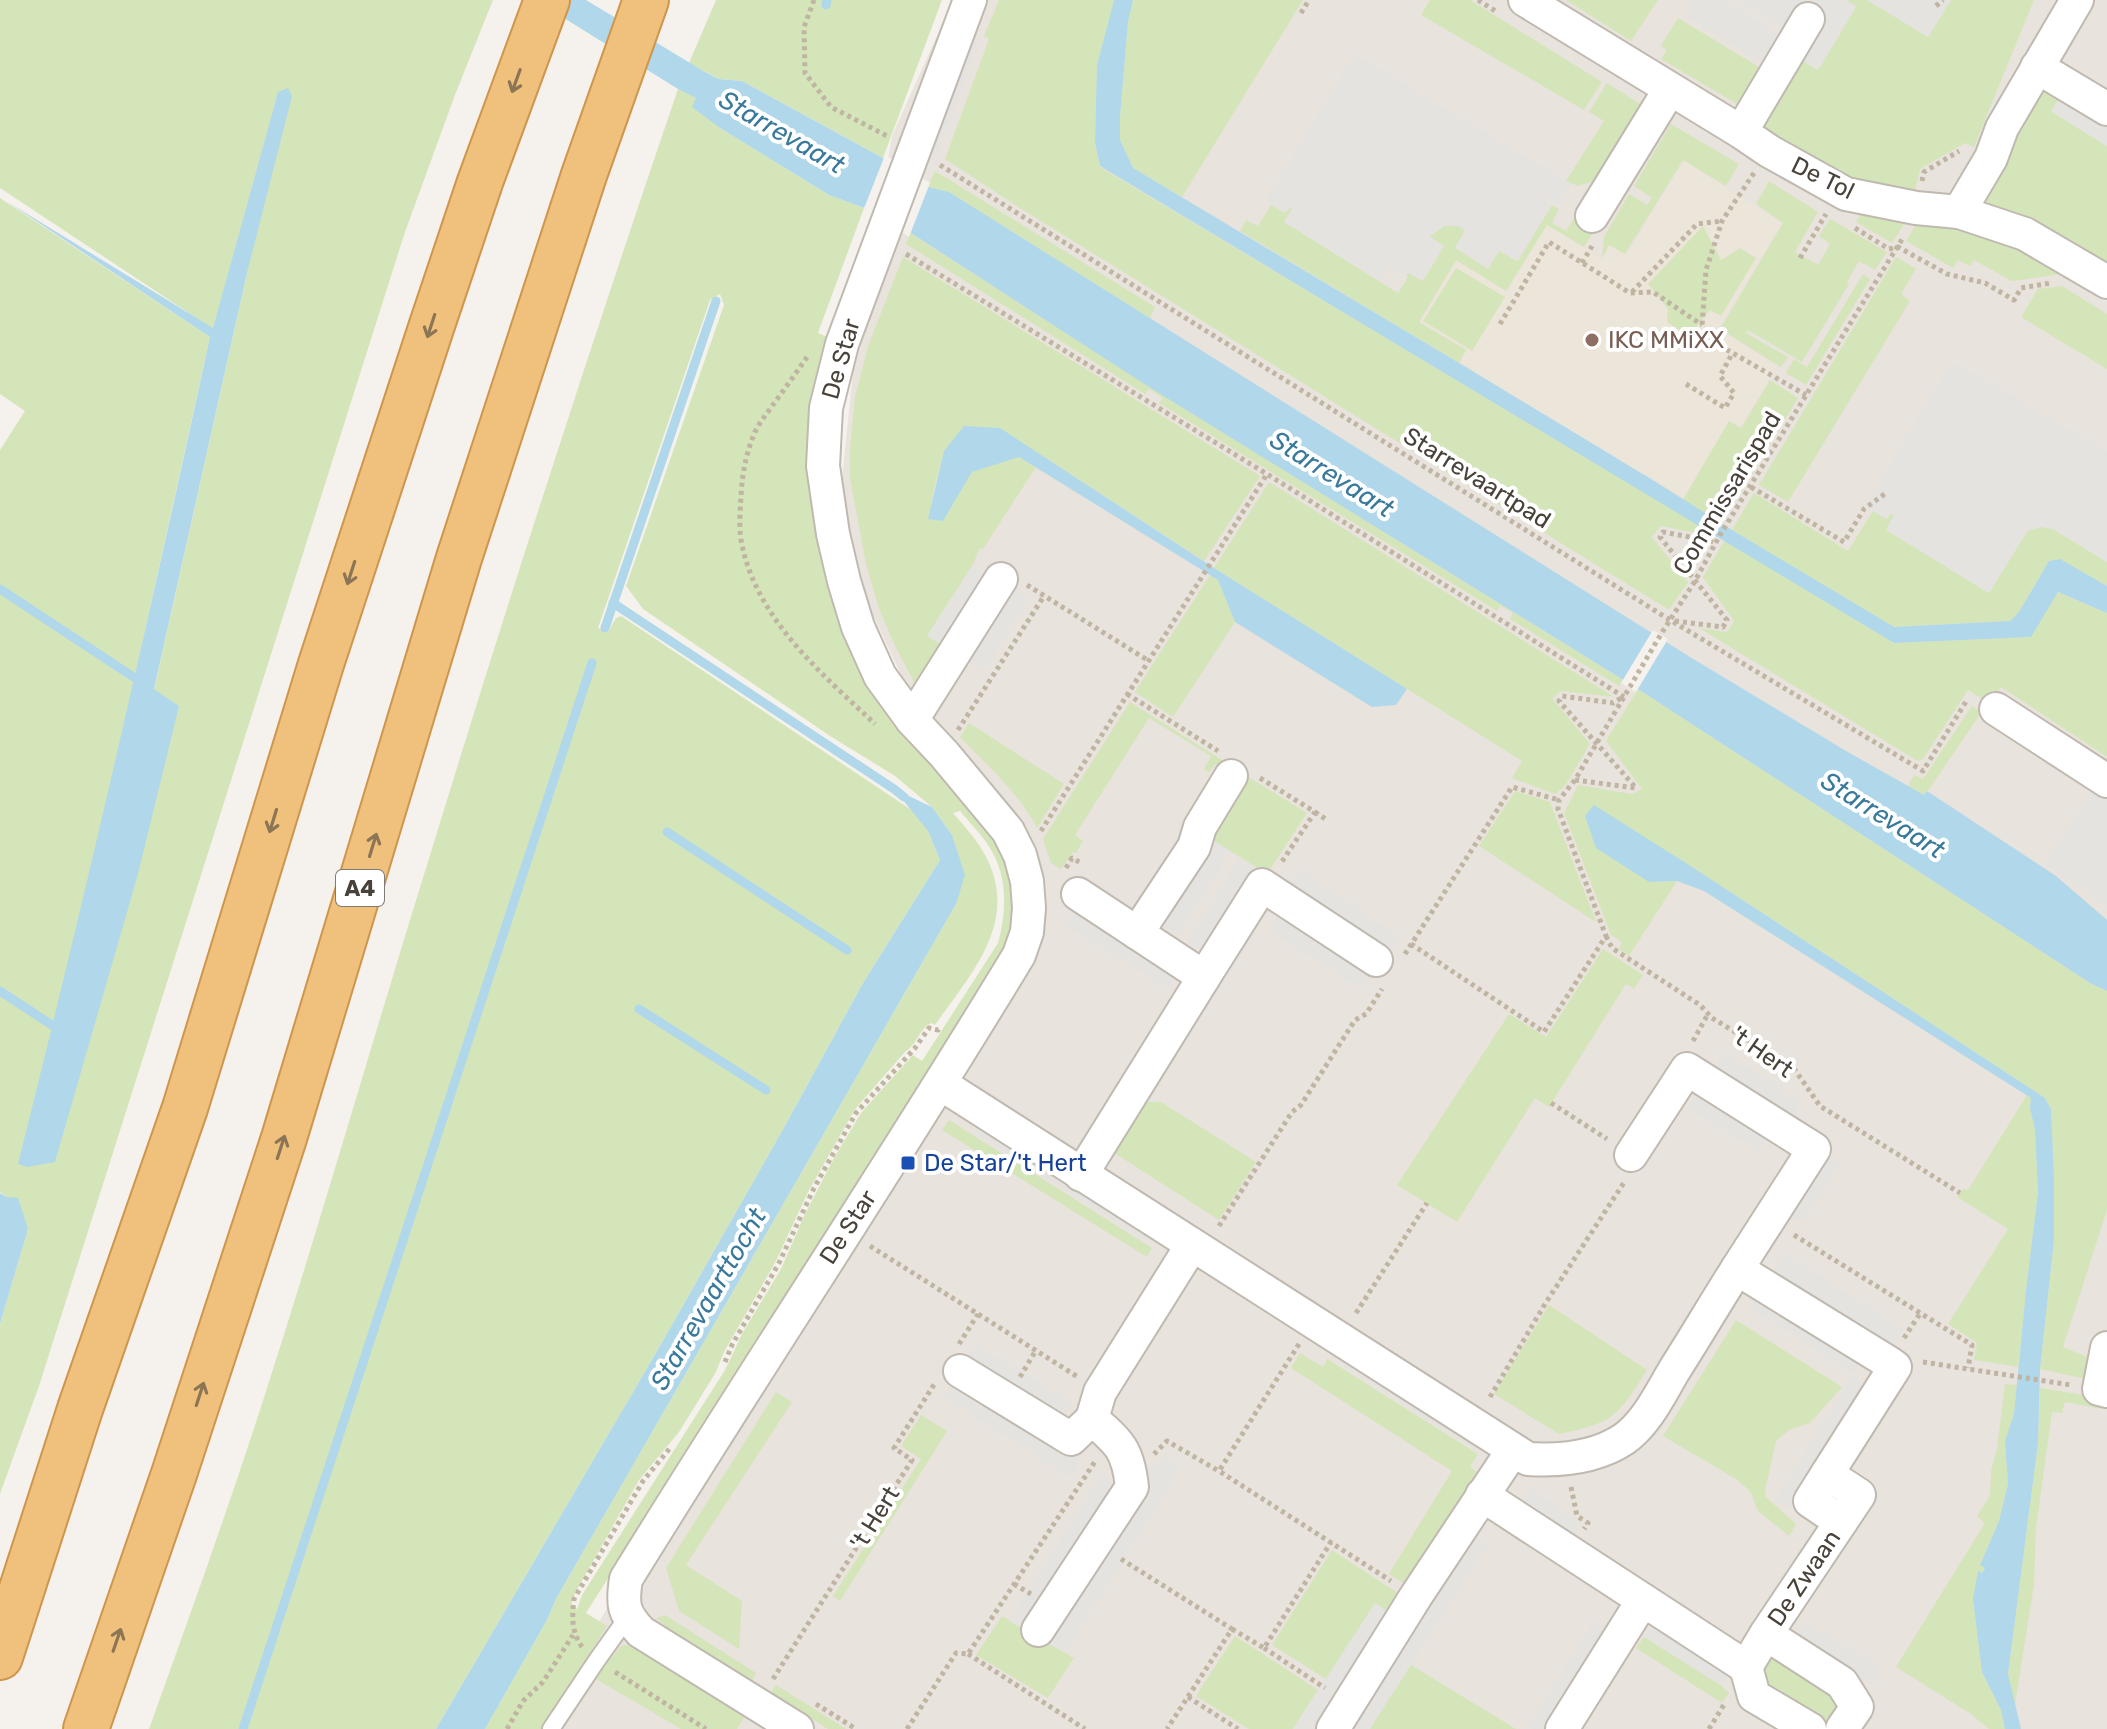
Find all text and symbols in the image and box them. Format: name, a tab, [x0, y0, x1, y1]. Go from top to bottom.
one-way arrow	[508, 68, 523, 93]
water label: Starrevaart	[714, 84, 851, 181]
street label: De Tol	[1787, 151, 1859, 205]
one-way arrow	[423, 313, 438, 338]
street label: De Star	[816, 315, 866, 403]
place label: IKC MMiXX	[1608, 326, 1724, 354]
marker: IKC MMiXX	[1583, 331, 1601, 349]
street label: Commissarispad	[1667, 407, 1787, 579]
street label: Starrevaartpad	[1398, 422, 1556, 534]
water label: Starrevaart	[1264, 424, 1400, 525]
one-way arrow	[342, 561, 357, 586]
water label: Starrevaart	[1815, 765, 1951, 866]
one-way arrow	[265, 808, 280, 834]
one-way arrow	[366, 832, 381, 858]
road number: A4	[336, 870, 384, 906]
street label: 't Hert	[1725, 1021, 1799, 1083]
one-way arrow	[275, 1135, 289, 1160]
place label: De Star/'t Hert	[924, 1149, 1087, 1177]
marker: De Star/'t Hert	[899, 1154, 917, 1172]
street label: De Star	[814, 1185, 882, 1269]
water label: Starrevaarttocht	[644, 1202, 773, 1396]
one-way arrow	[194, 1382, 208, 1407]
street label: 't Hert	[845, 1481, 905, 1555]
street label: De Zwaan	[1762, 1525, 1846, 1631]
one-way arrow	[110, 1628, 125, 1653]

